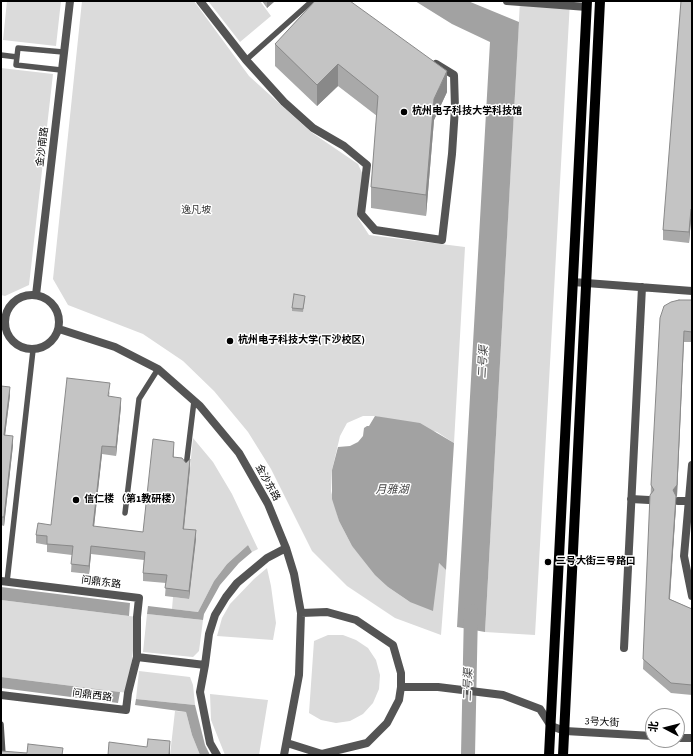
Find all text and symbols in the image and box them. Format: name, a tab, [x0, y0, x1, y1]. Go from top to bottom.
place label: 杭州电子科技大学科技馆	[412, 106, 522, 118]
marker: 杭州电子科技大学科技馆	[399, 107, 409, 117]
street label: 金沙南路	[35, 126, 51, 168]
park label: 逸凡坡	[181, 205, 211, 217]
place label: 杭州电子科技大学(下沙校区)	[238, 335, 365, 347]
marker: 杭州电子科技大学(下沙校区)	[225, 336, 235, 346]
water label: 二号渠	[477, 345, 491, 379]
street label: 金沙东路	[252, 463, 282, 503]
water label: 月雅湖	[376, 484, 408, 498]
place label: 信仁楼 （第1教研楼）	[84, 494, 181, 506]
marker: 信仁楼 （第1教研楼）	[71, 495, 81, 505]
place label: 二号大街三号路口	[556, 556, 636, 568]
marker: 二号大街三号路口	[543, 557, 553, 567]
street label: 问鼎东路	[80, 575, 122, 591]
water label: 二号渠	[462, 668, 476, 702]
street label: 问鼎西路	[71, 688, 113, 704]
north arrow	[645, 708, 685, 748]
street label: 3号大街	[584, 716, 620, 730]
text: 北	[645, 720, 662, 733]

